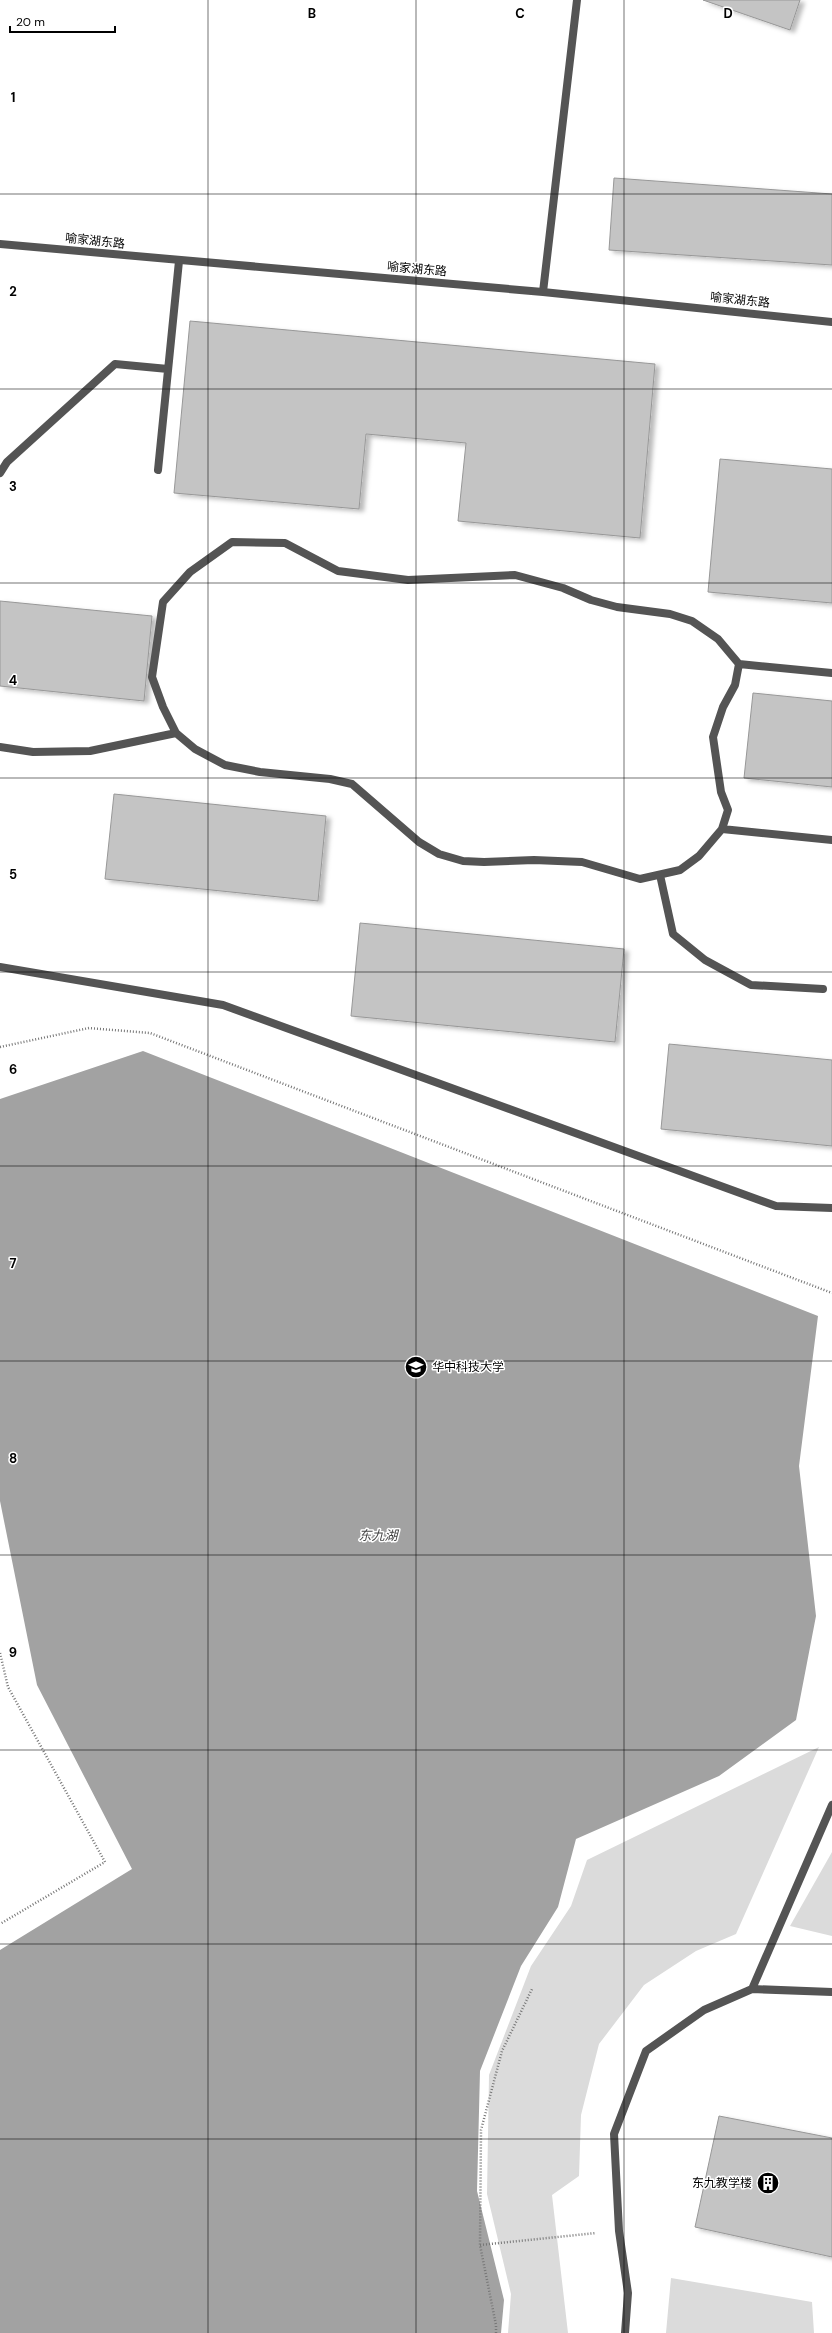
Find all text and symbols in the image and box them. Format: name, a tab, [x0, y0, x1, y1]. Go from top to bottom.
text: B	[308, 5, 316, 22]
text: C	[515, 5, 525, 22]
text: D	[723, 5, 733, 22]
scale bar	[10, 8, 115, 34]
text: 20 m	[16, 14, 45, 30]
text: 1	[11, 89, 15, 106]
street label: 喻家湖东路	[64, 230, 126, 252]
street label: 喻家湖东路	[386, 258, 448, 280]
text: 2	[9, 283, 17, 300]
street label: 喻家湖东路	[709, 289, 771, 311]
text: 3	[9, 478, 17, 495]
text: 4	[9, 672, 17, 689]
text: 5	[9, 866, 17, 883]
text: 6	[9, 1061, 17, 1078]
text: 7	[10, 1255, 17, 1272]
school or university icon: 华中科技大学	[403, 1354, 429, 1380]
place label: 华中科技大学	[432, 1359, 504, 1375]
text: 8	[9, 1450, 17, 1467]
water label: 东九湖	[358, 1527, 399, 1544]
text: 9	[9, 1644, 17, 1661]
building icon: 东九教学楼	[755, 2170, 781, 2196]
place label: 东九教学楼	[692, 2175, 752, 2191]

